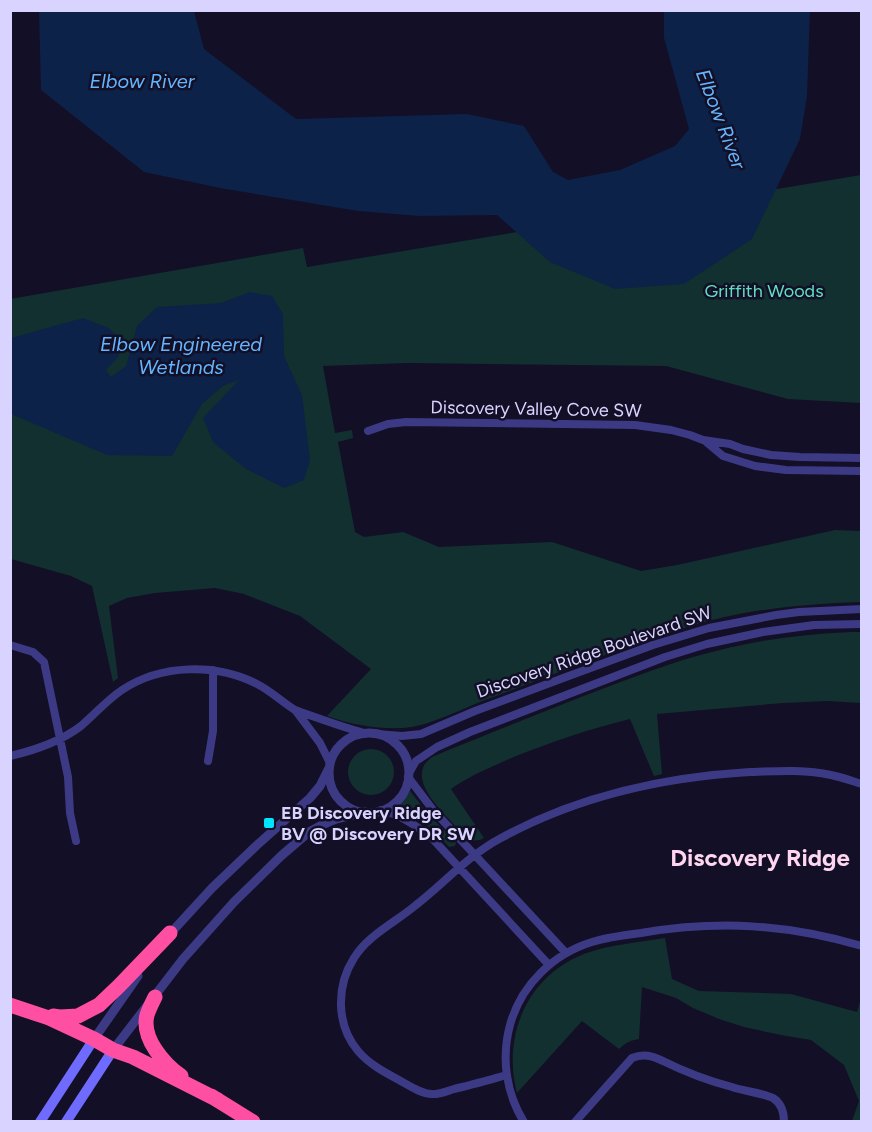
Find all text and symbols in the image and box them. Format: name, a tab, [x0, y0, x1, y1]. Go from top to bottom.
water label: Elbow River	[691, 66, 751, 174]
water label: Elbow River	[89, 69, 196, 93]
park label: Griffith Woods	[704, 280, 824, 302]
water label: Elbow Engineered Wetlands	[100, 332, 262, 379]
street label: Discovery Valley Cove SW	[430, 396, 642, 422]
street label: Discovery Ridge Boulevard SW	[473, 601, 715, 703]
place label: EB Discovery Ridge BV @ Discovery DR SW	[281, 802, 476, 845]
marker: EB Discovery Ridge BV @ Discovery DR SW	[262, 816, 276, 830]
district label: Discovery Ridge	[670, 843, 850, 872]

